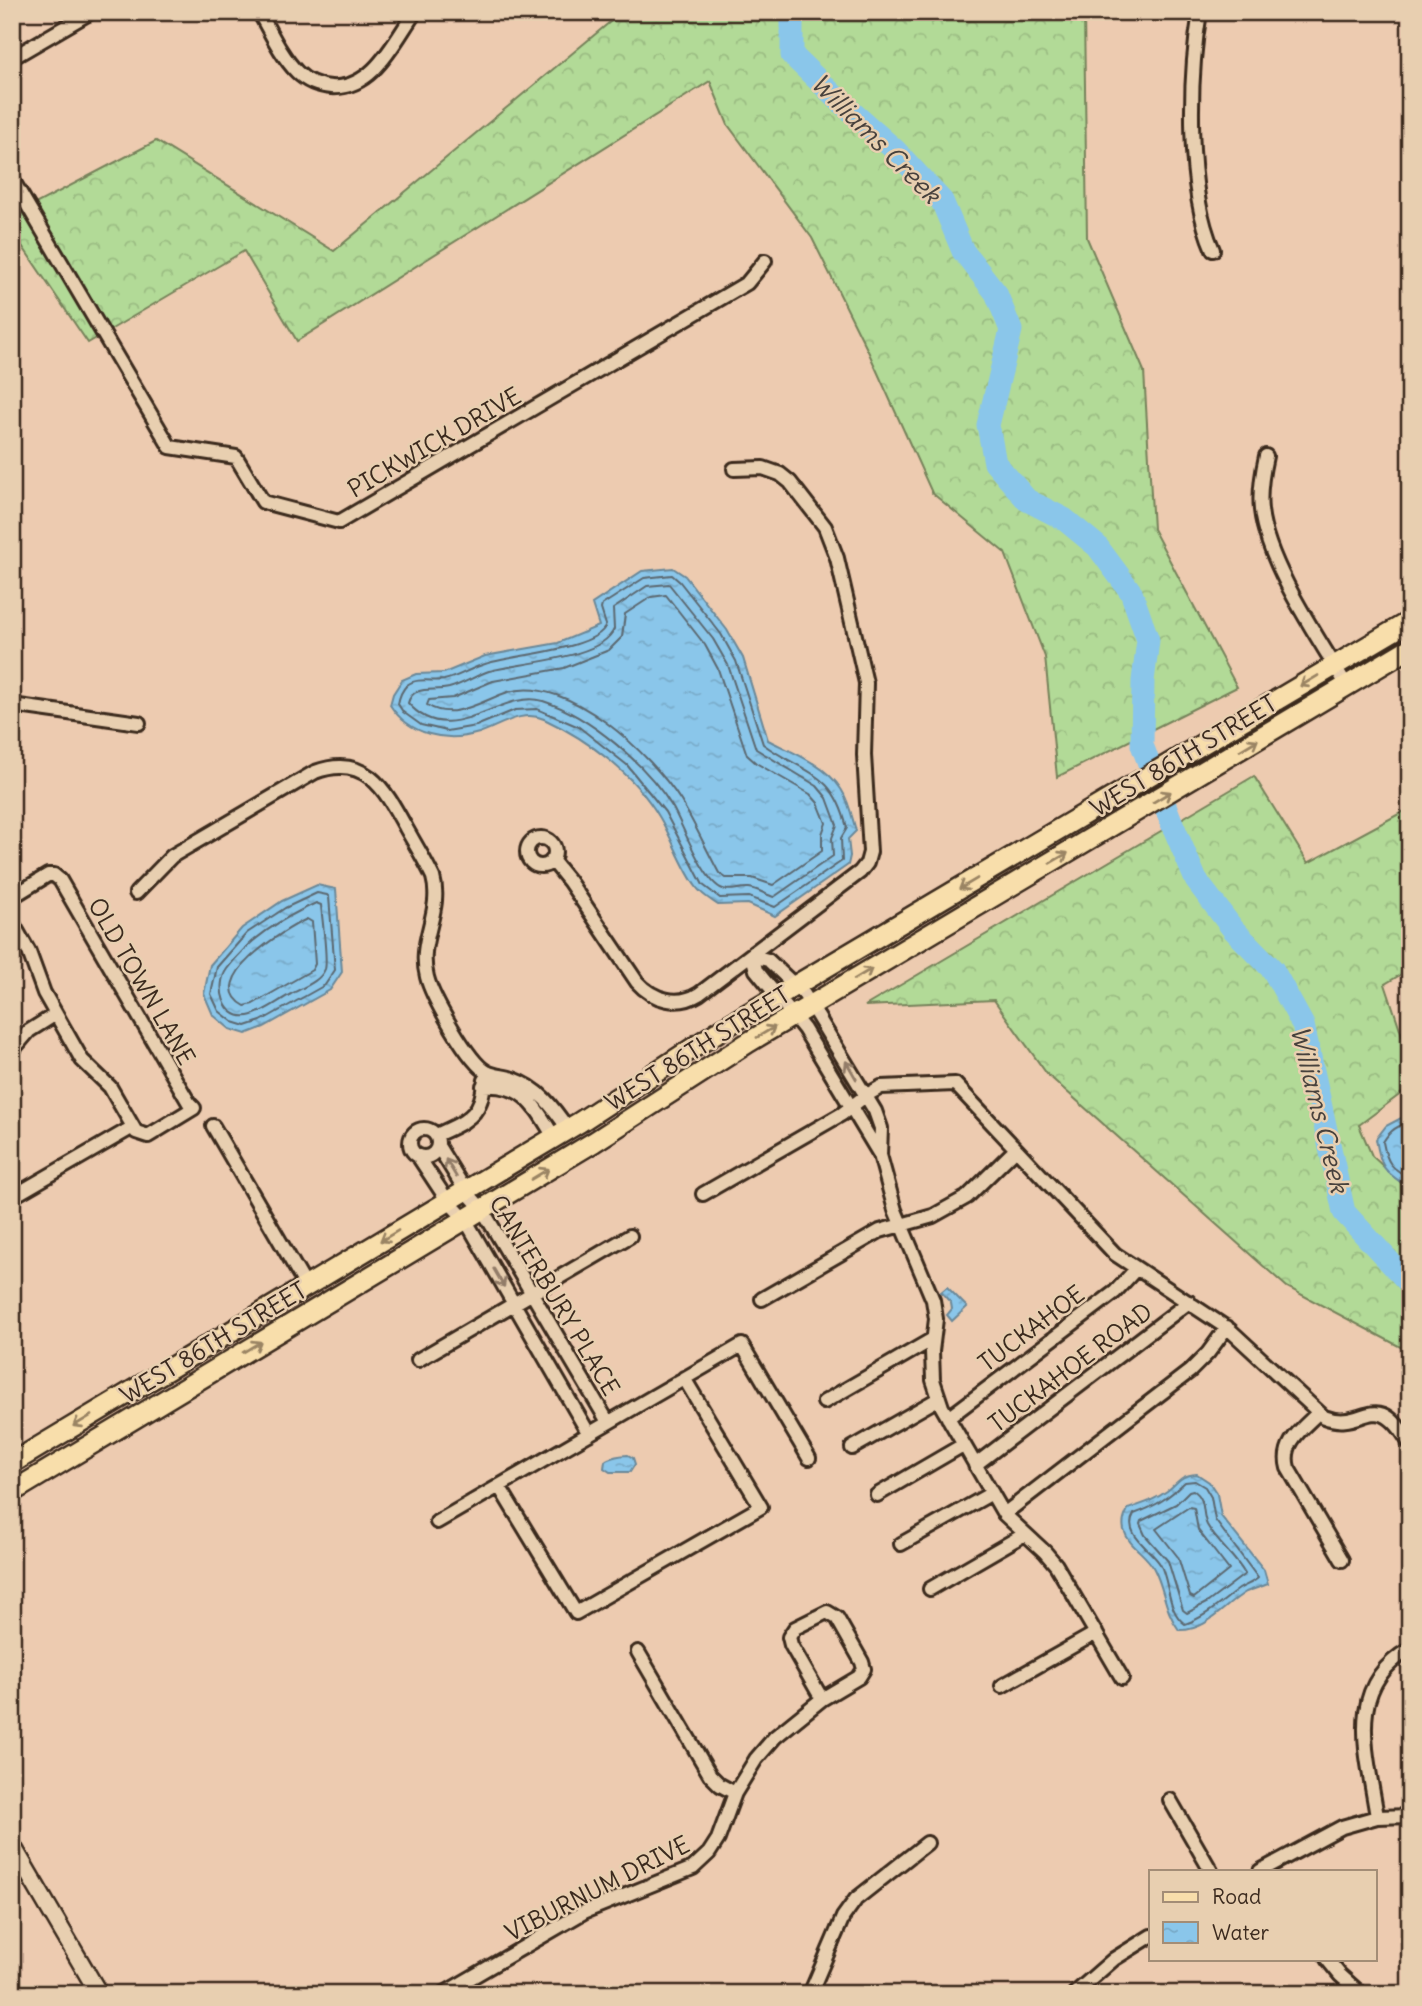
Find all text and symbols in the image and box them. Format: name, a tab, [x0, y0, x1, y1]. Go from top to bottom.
water label: Williams Creek	[804, 66, 949, 211]
street label: PICKWICK DRIVE	[342, 380, 526, 504]
one-way arrow	[1300, 674, 1320, 688]
street label: WEST 86TH STREET	[1084, 687, 1282, 823]
one-way arrow	[1239, 737, 1259, 751]
one-way arrow	[1151, 790, 1171, 804]
one-way arrow	[1048, 851, 1068, 865]
one-way arrow	[958, 878, 978, 892]
street label: OLD TOWN LANE	[82, 892, 202, 1070]
one-way arrow	[852, 967, 872, 981]
street label: WEST 86TH STREET	[599, 979, 795, 1117]
water label: Williams Creek	[1283, 1022, 1357, 1197]
one-way arrow	[755, 1025, 775, 1039]
one-way arrow	[843, 1061, 857, 1081]
one-way arrow	[444, 1158, 458, 1178]
one-way arrow	[530, 1167, 550, 1181]
street label: CANTERBURY PLACE	[483, 1189, 627, 1401]
one-way arrow	[379, 1229, 399, 1243]
one-way arrow	[492, 1267, 506, 1287]
street label: WEST 86TH STREET	[114, 1274, 312, 1410]
street label: TUCKAHOE	[972, 1278, 1090, 1378]
street label: TUCKAHOE ROAD	[982, 1296, 1158, 1438]
one-way arrow	[242, 1339, 262, 1353]
one-way arrow	[72, 1414, 92, 1428]
street label: VIBURNUM DRIVE	[500, 1829, 694, 1947]
legend	[1149, 1870, 1376, 1960]
text: Road	[1212, 1883, 1261, 1910]
text: Water	[1212, 1919, 1270, 1946]

